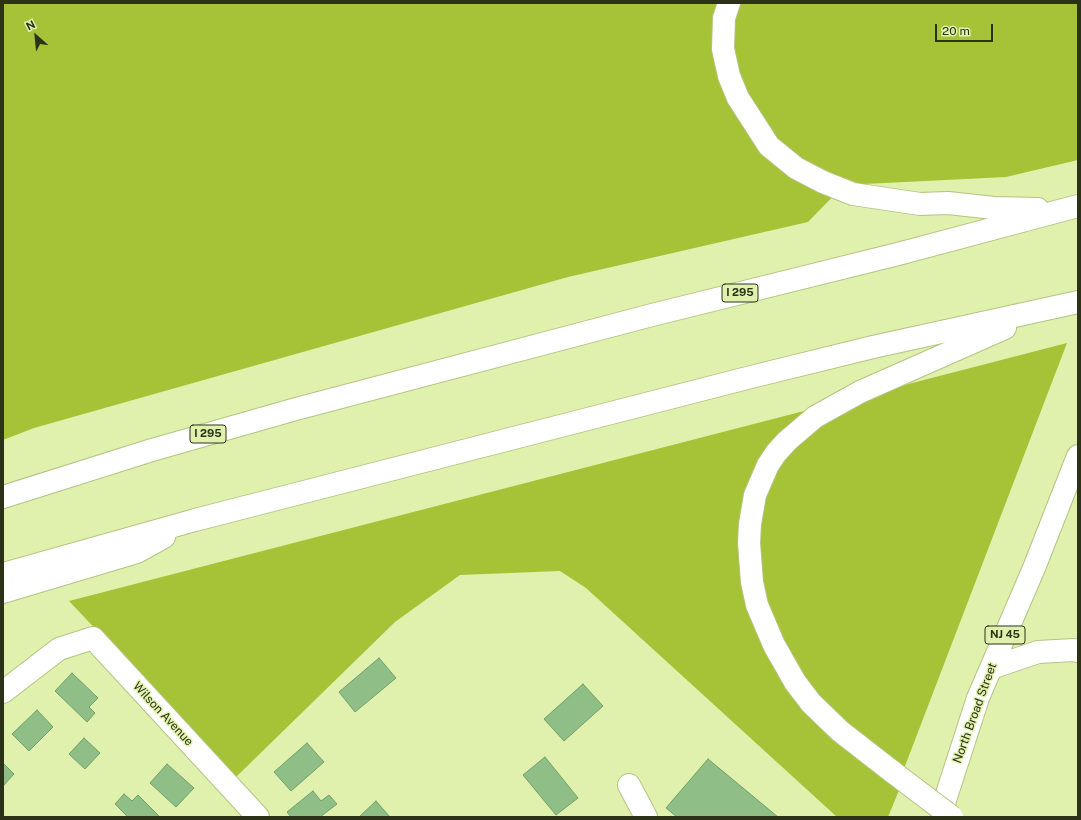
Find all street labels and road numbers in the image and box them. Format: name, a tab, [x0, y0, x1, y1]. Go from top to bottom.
road number: I 295	[722, 284, 758, 302]
road number: I 295	[190, 425, 226, 443]
road number: NJ 45	[985, 626, 1025, 644]
street label: North Broad Street	[950, 661, 1000, 765]
street label: Wilson Avenue	[130, 679, 196, 749]

